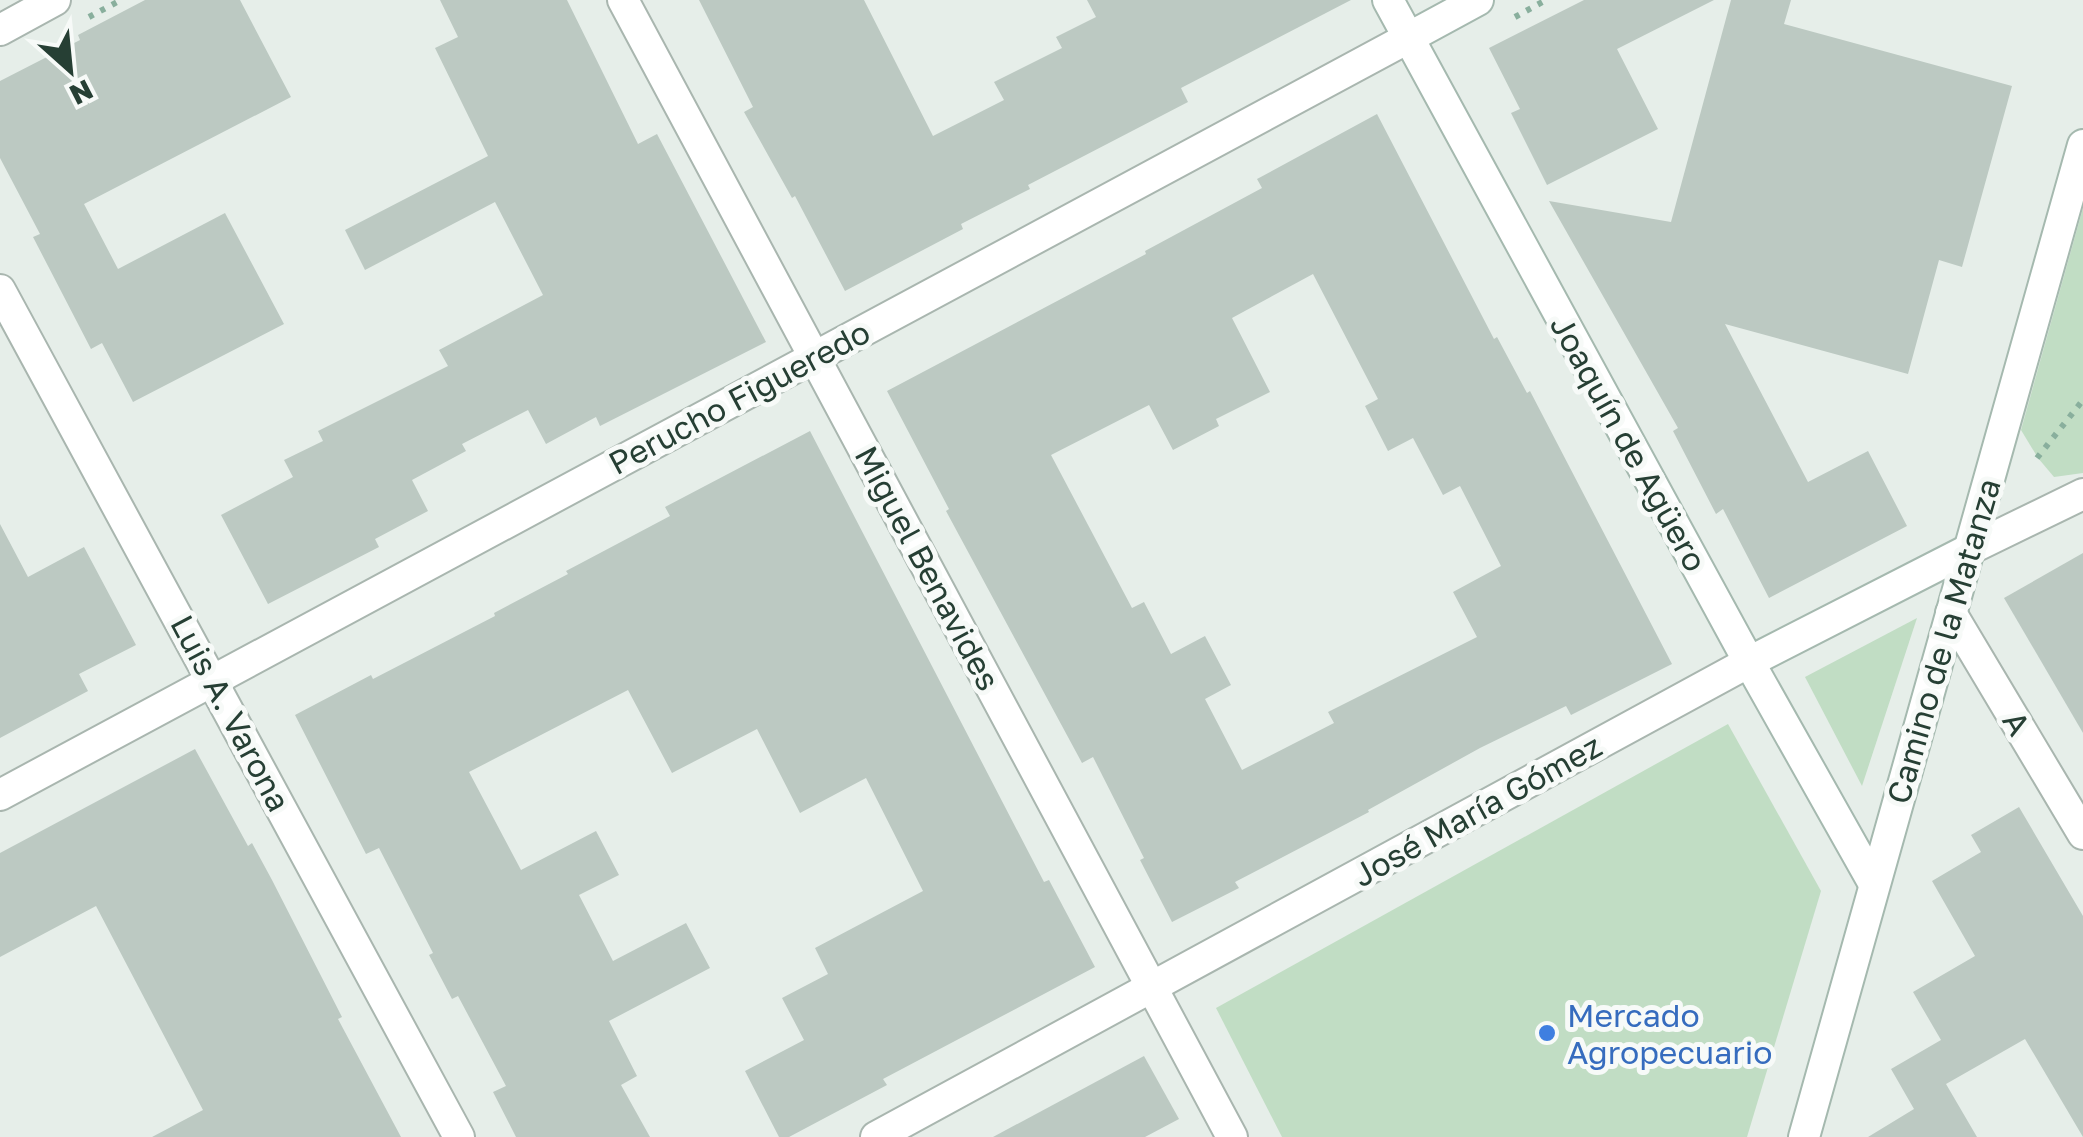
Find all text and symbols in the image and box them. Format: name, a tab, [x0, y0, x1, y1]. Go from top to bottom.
north arrow	[20, 20, 120, 120]
text: N	[65, 73, 99, 112]
street label: Joaquín de Agüero	[1543, 308, 1715, 578]
street label: Perucho Figueredo	[602, 312, 876, 482]
street label: Miguel Benavides	[848, 440, 1008, 696]
street label: Camino de la Matanza	[1878, 474, 2008, 808]
street label: Luis A. Varona	[163, 608, 299, 818]
street label: A	[1995, 704, 2039, 742]
street label: José María Gómez	[1346, 726, 1608, 894]
place label: Mercado Agropecuario	[1567, 996, 1773, 1071]
marker: Mercado Agropecuario	[1536, 1022, 1558, 1044]

